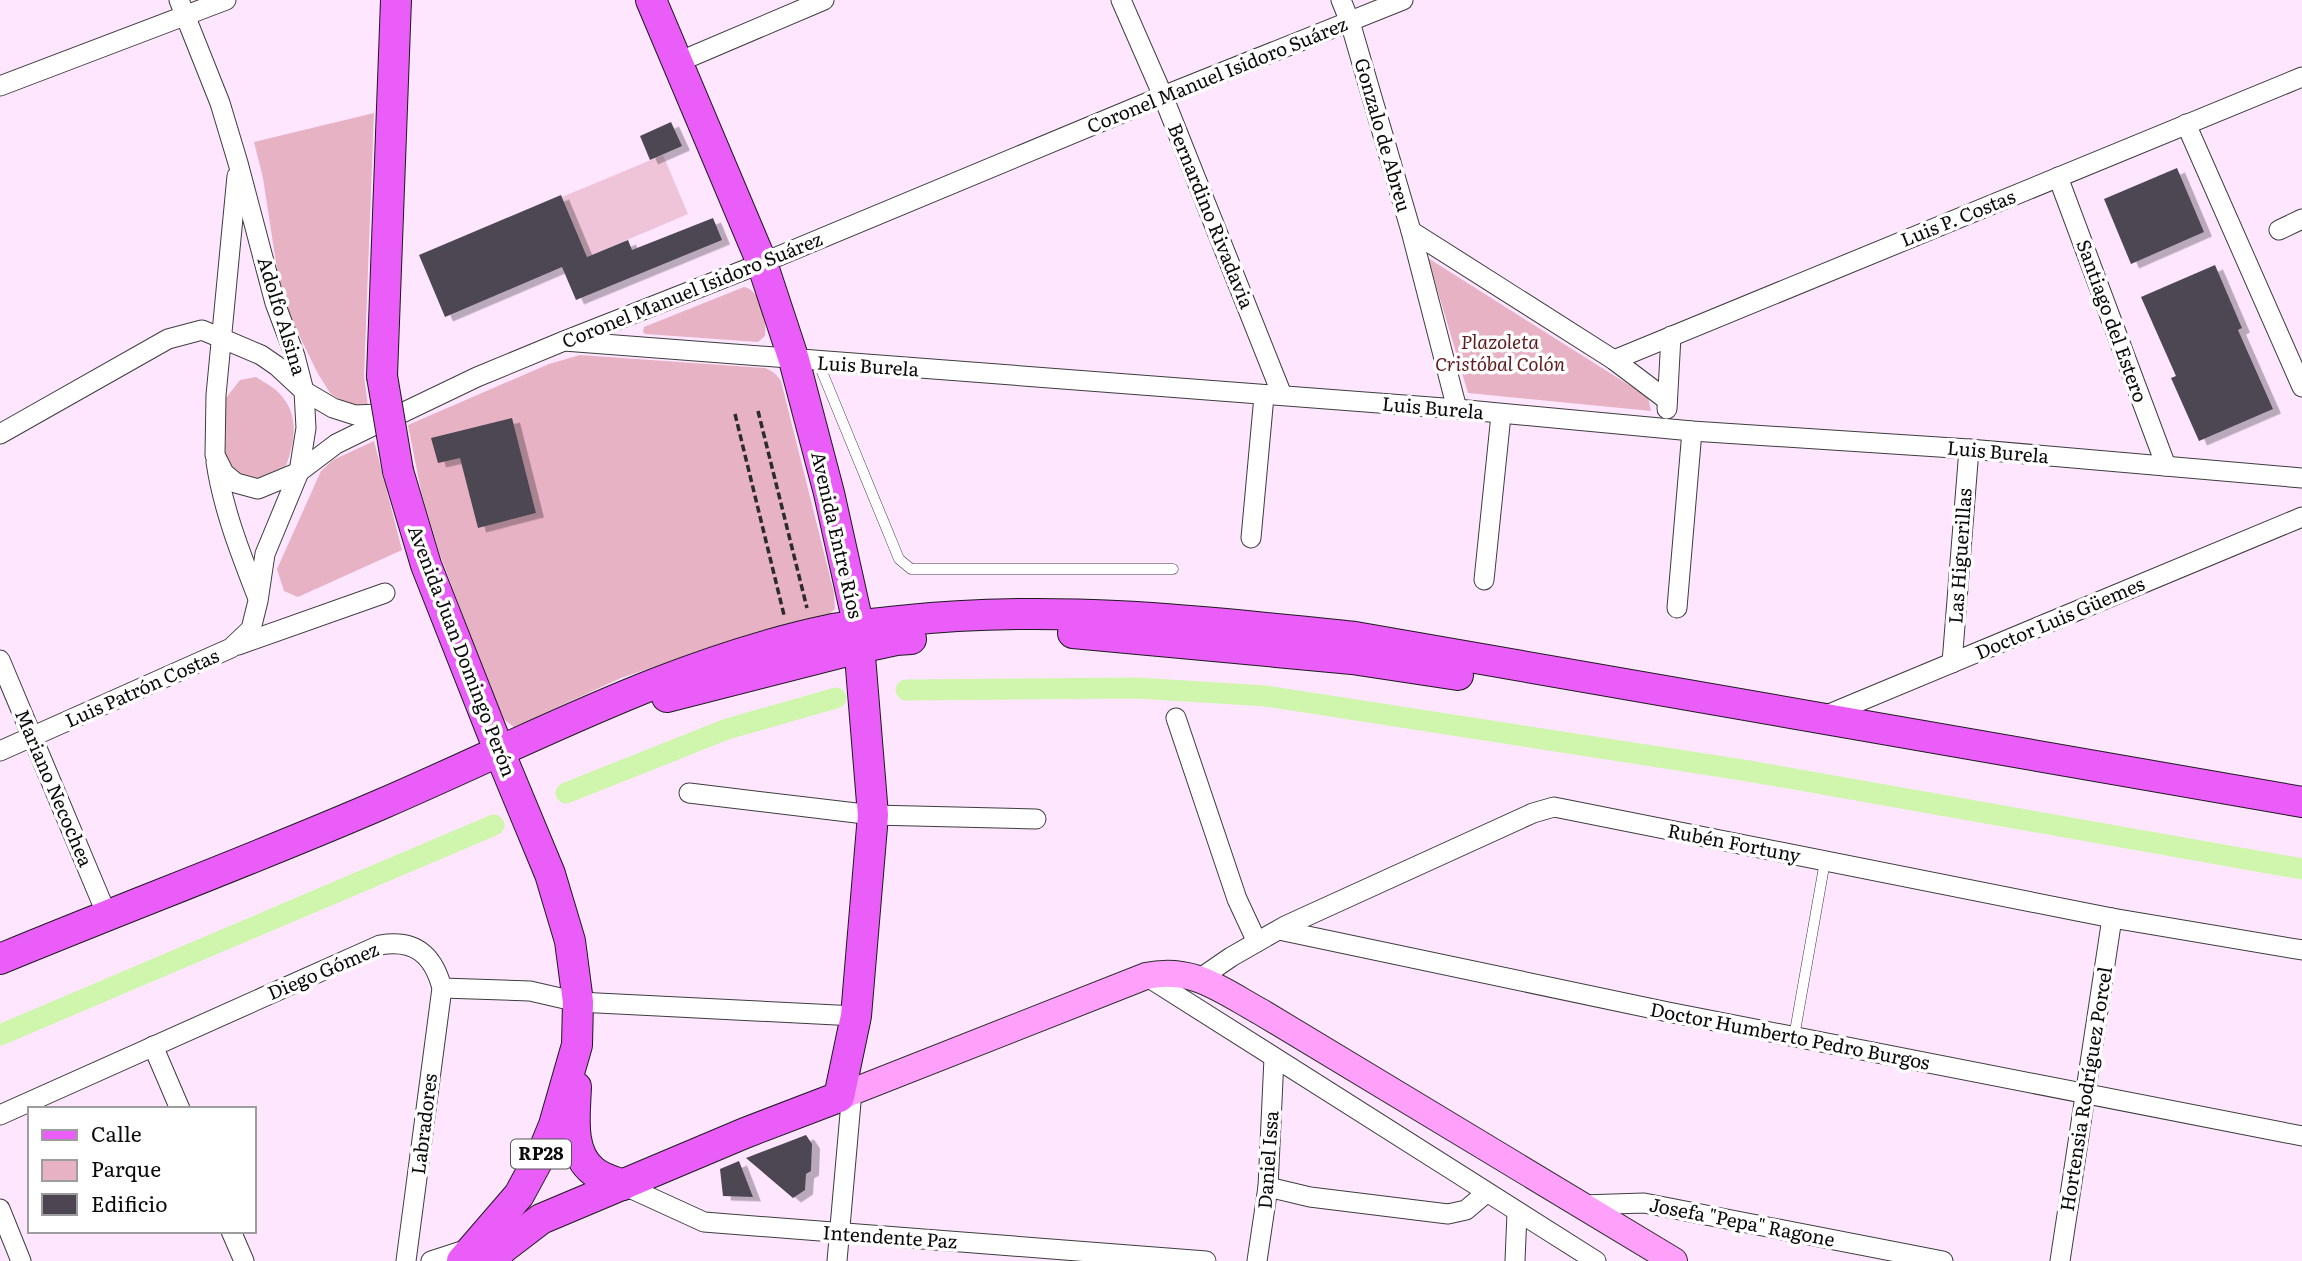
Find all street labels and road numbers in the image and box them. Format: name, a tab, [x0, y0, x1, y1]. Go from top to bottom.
street label: Coronel Manuel Isidoro Suárez	[1082, 9, 1351, 139]
street label: Gonzalo de Abreu	[1349, 54, 1419, 215]
street label: Bernardino Rivadavia	[1162, 119, 1262, 313]
street label: Luis P. Costas	[1896, 181, 2020, 253]
street label: Coronel Manuel Isidoro Suárez	[557, 224, 826, 354]
street label: Santiago del Estero	[2070, 235, 2155, 406]
street label: Adolfo Alsina	[252, 253, 315, 379]
street label: Luis Burela	[816, 347, 921, 383]
street label: Luis Burela	[1381, 389, 1486, 425]
street label: Luis Burela	[1946, 433, 2051, 469]
street label: Avenida Entre Ríos	[805, 448, 871, 621]
street label: Las Higuerillas	[1940, 487, 1978, 625]
street label: Avenida Juan Domingo Perón	[402, 521, 524, 780]
street label: Doctor Luis Güemes	[1971, 569, 2149, 665]
street label: Luis Patrón Costas	[60, 640, 223, 734]
street label: Mariano Necochea	[9, 704, 101, 871]
street label: Rubén Fortuny	[1665, 815, 1803, 869]
street label: Diego Gómez	[263, 934, 383, 1006]
street label: Hortensia Rodríguez Porcel	[2052, 964, 2118, 1213]
street label: Doctor Humberto Pedro Burgos	[1648, 994, 1933, 1076]
street label: Labradores	[403, 1071, 443, 1176]
street label: Daniel Issa	[1250, 1109, 1284, 1210]
road number: RP28	[511, 1140, 571, 1168]
street label: Josefa "Pepa" Ragone	[1647, 1189, 1837, 1253]
street label: Intendente Paz	[822, 1217, 958, 1255]

